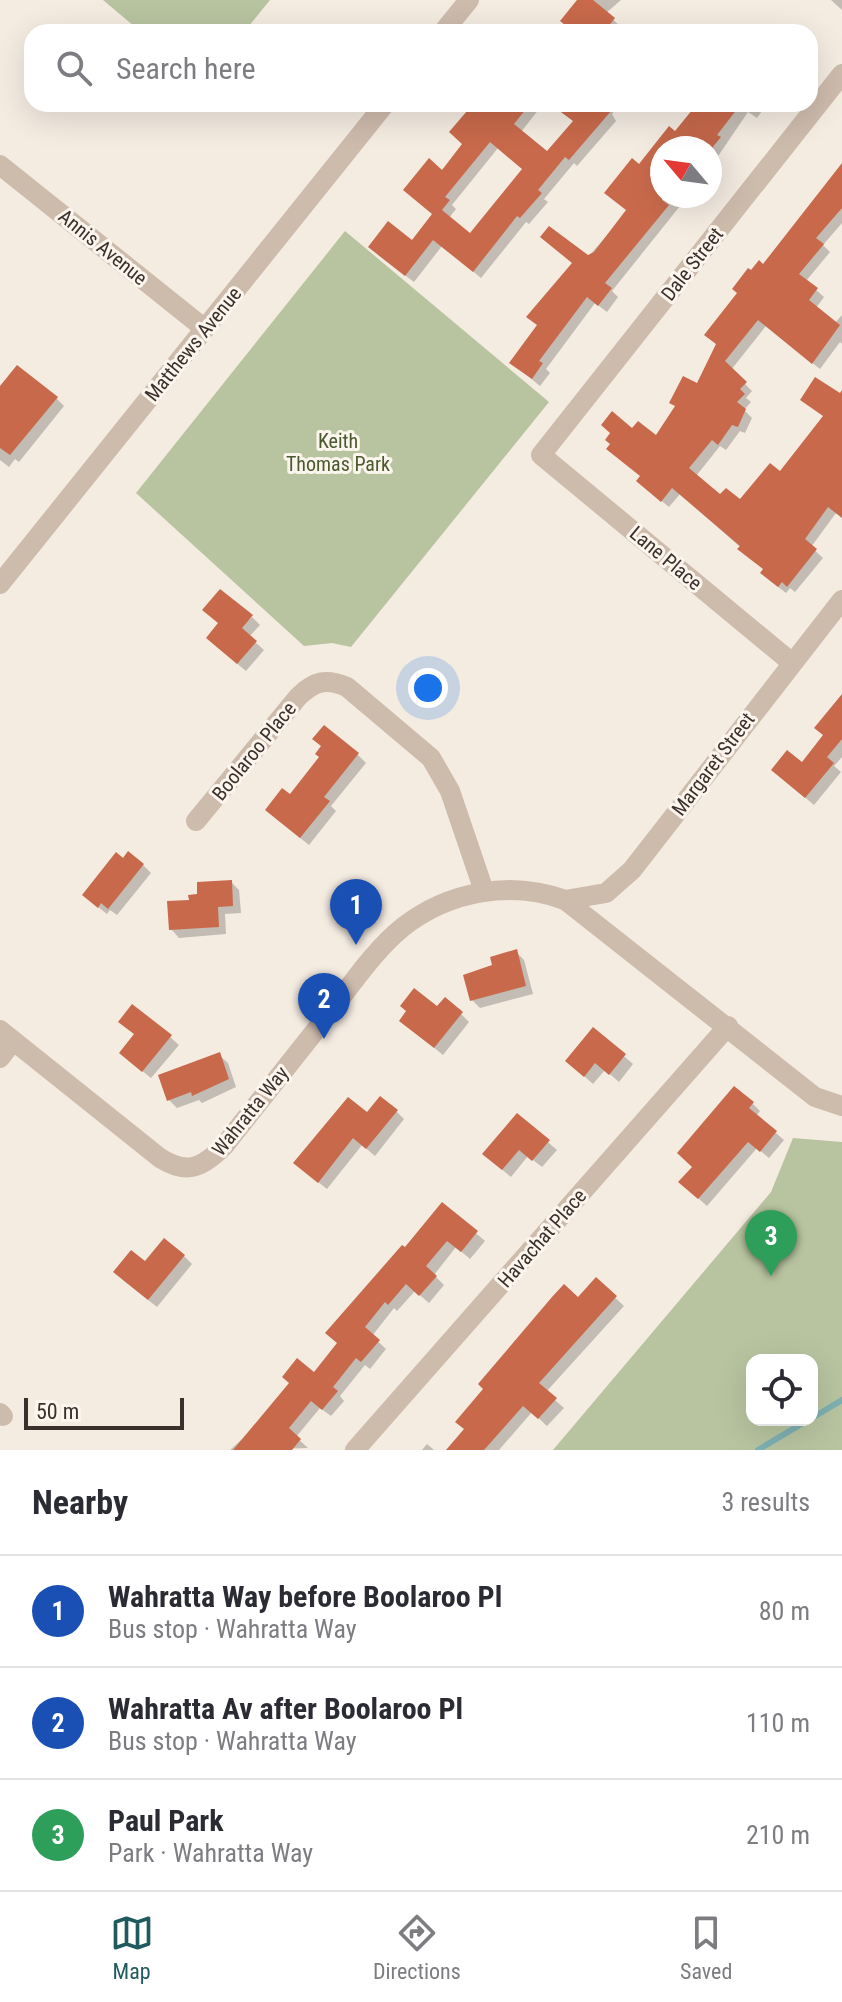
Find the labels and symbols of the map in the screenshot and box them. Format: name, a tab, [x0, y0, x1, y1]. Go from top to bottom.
north arrow	[650, 136, 722, 208]
street label: Annis Avenue	[54, 204, 152, 290]
street label: Dale Street	[656, 223, 728, 305]
street label: Matthews Avenue	[140, 282, 246, 406]
park label: Keith Thomas Park	[286, 429, 390, 476]
street label: Lane Place	[625, 521, 707, 595]
your location	[408, 668, 448, 708]
street label: Boolaroo Place	[207, 697, 301, 805]
street label: Margaret Street	[666, 708, 760, 820]
pin: 1	[330, 879, 382, 945]
pin: 2	[298, 973, 350, 1039]
street label: Wahratta Way	[207, 1061, 293, 1161]
street label: Havachat Place	[493, 1184, 591, 1292]
pin: 3	[745, 1210, 797, 1276]
scale bar	[24, 1394, 184, 1430]

